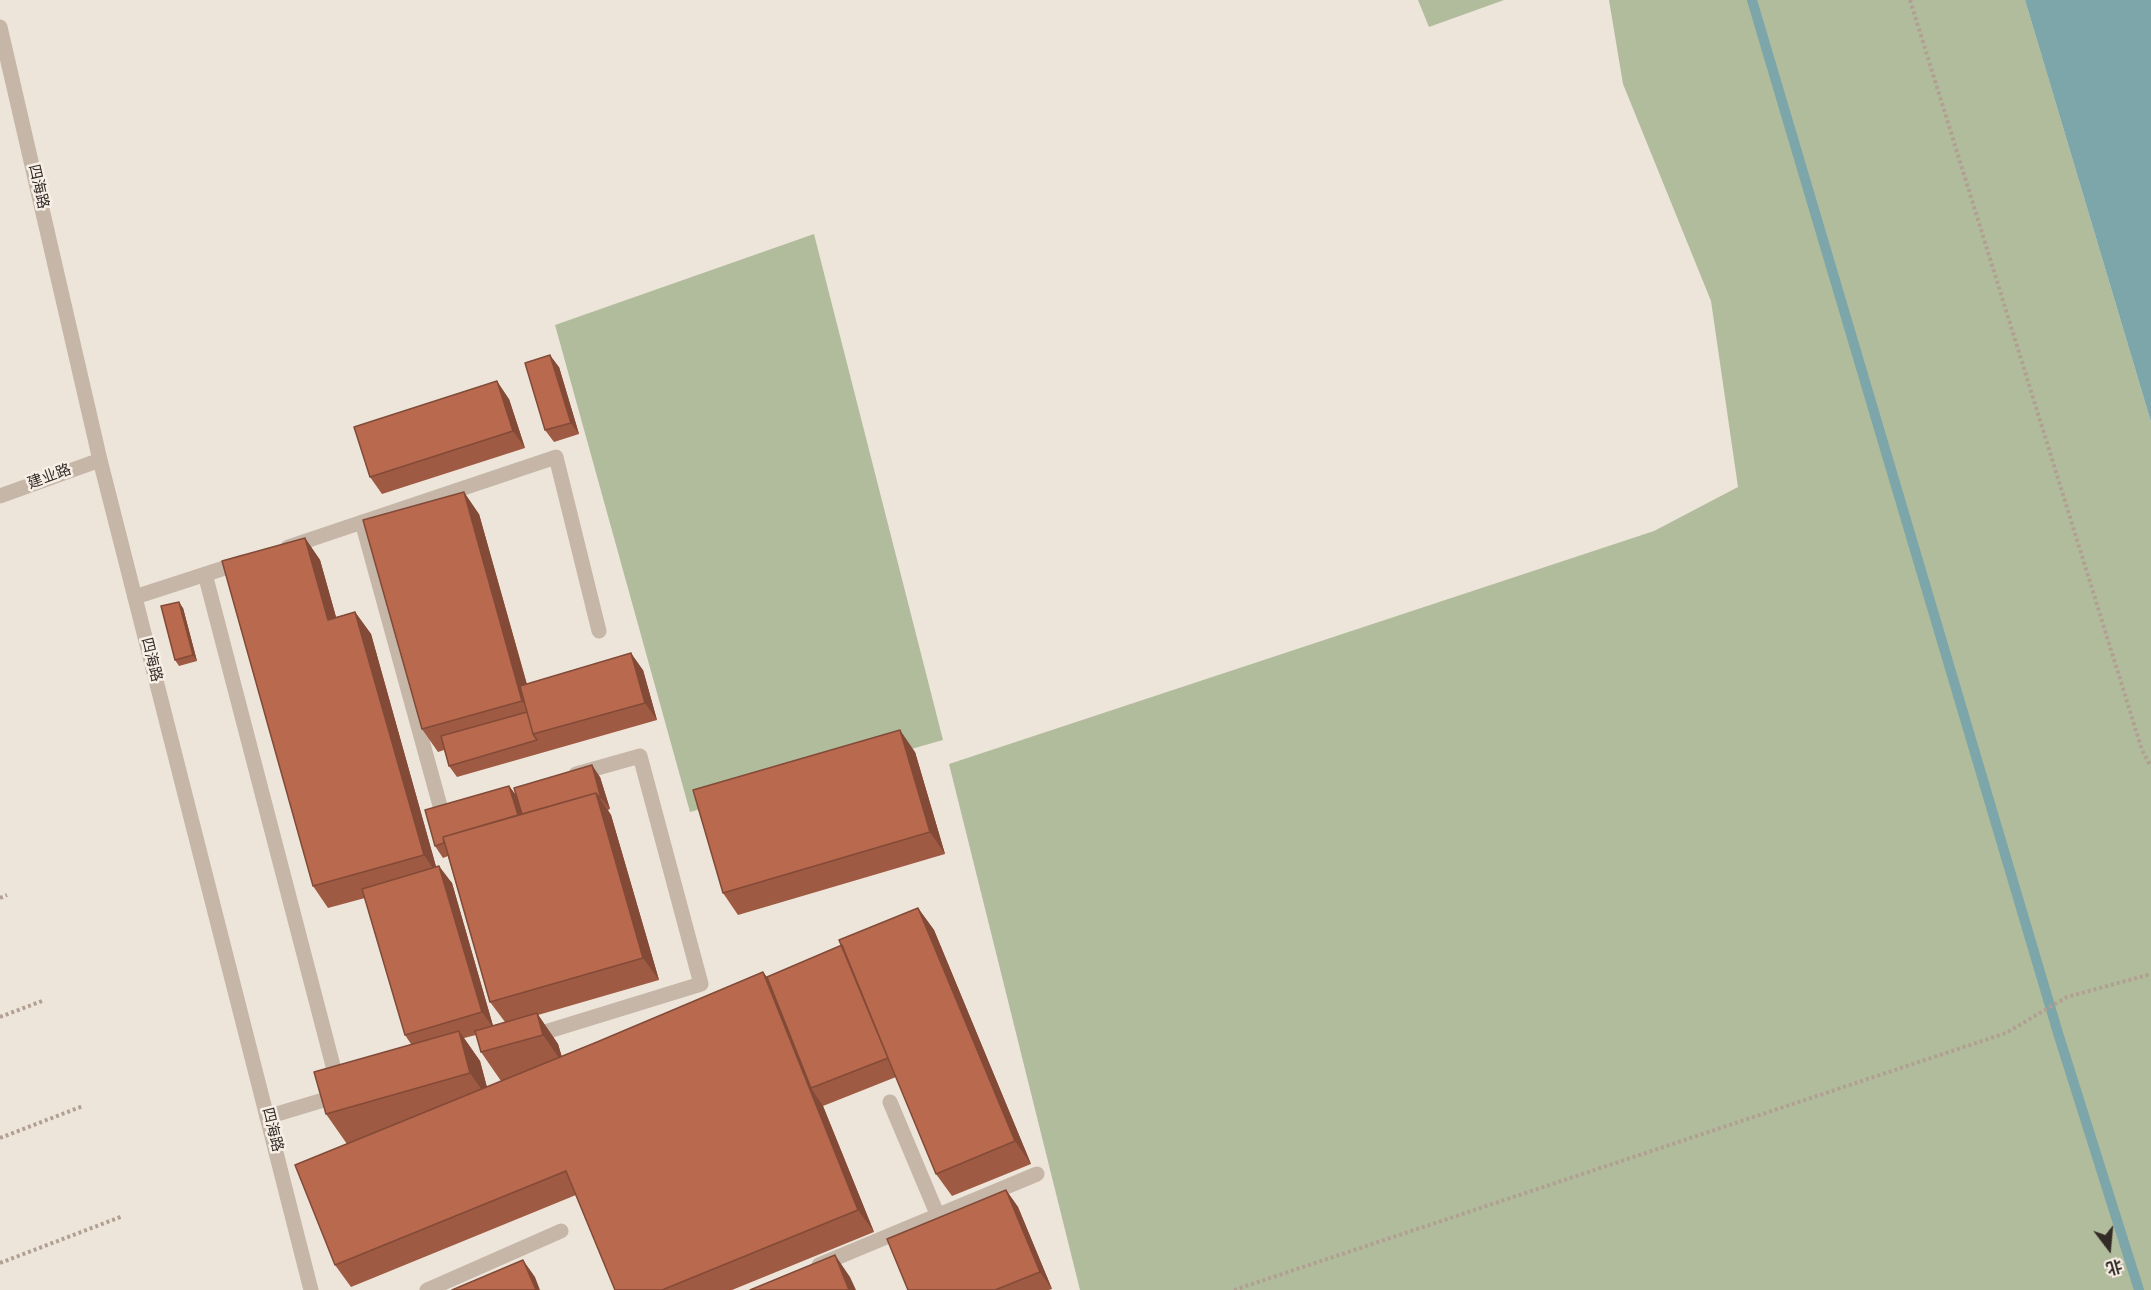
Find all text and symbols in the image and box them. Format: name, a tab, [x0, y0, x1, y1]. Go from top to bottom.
street label: 四海路	[23, 163, 51, 211]
street label: 建业路	[26, 462, 74, 494]
street label: 四海路	[136, 636, 164, 684]
street label: 四海路	[257, 1106, 285, 1154]
north arrow	[2079, 1218, 2139, 1278]
text: 北	[2104, 1253, 2124, 1277]

